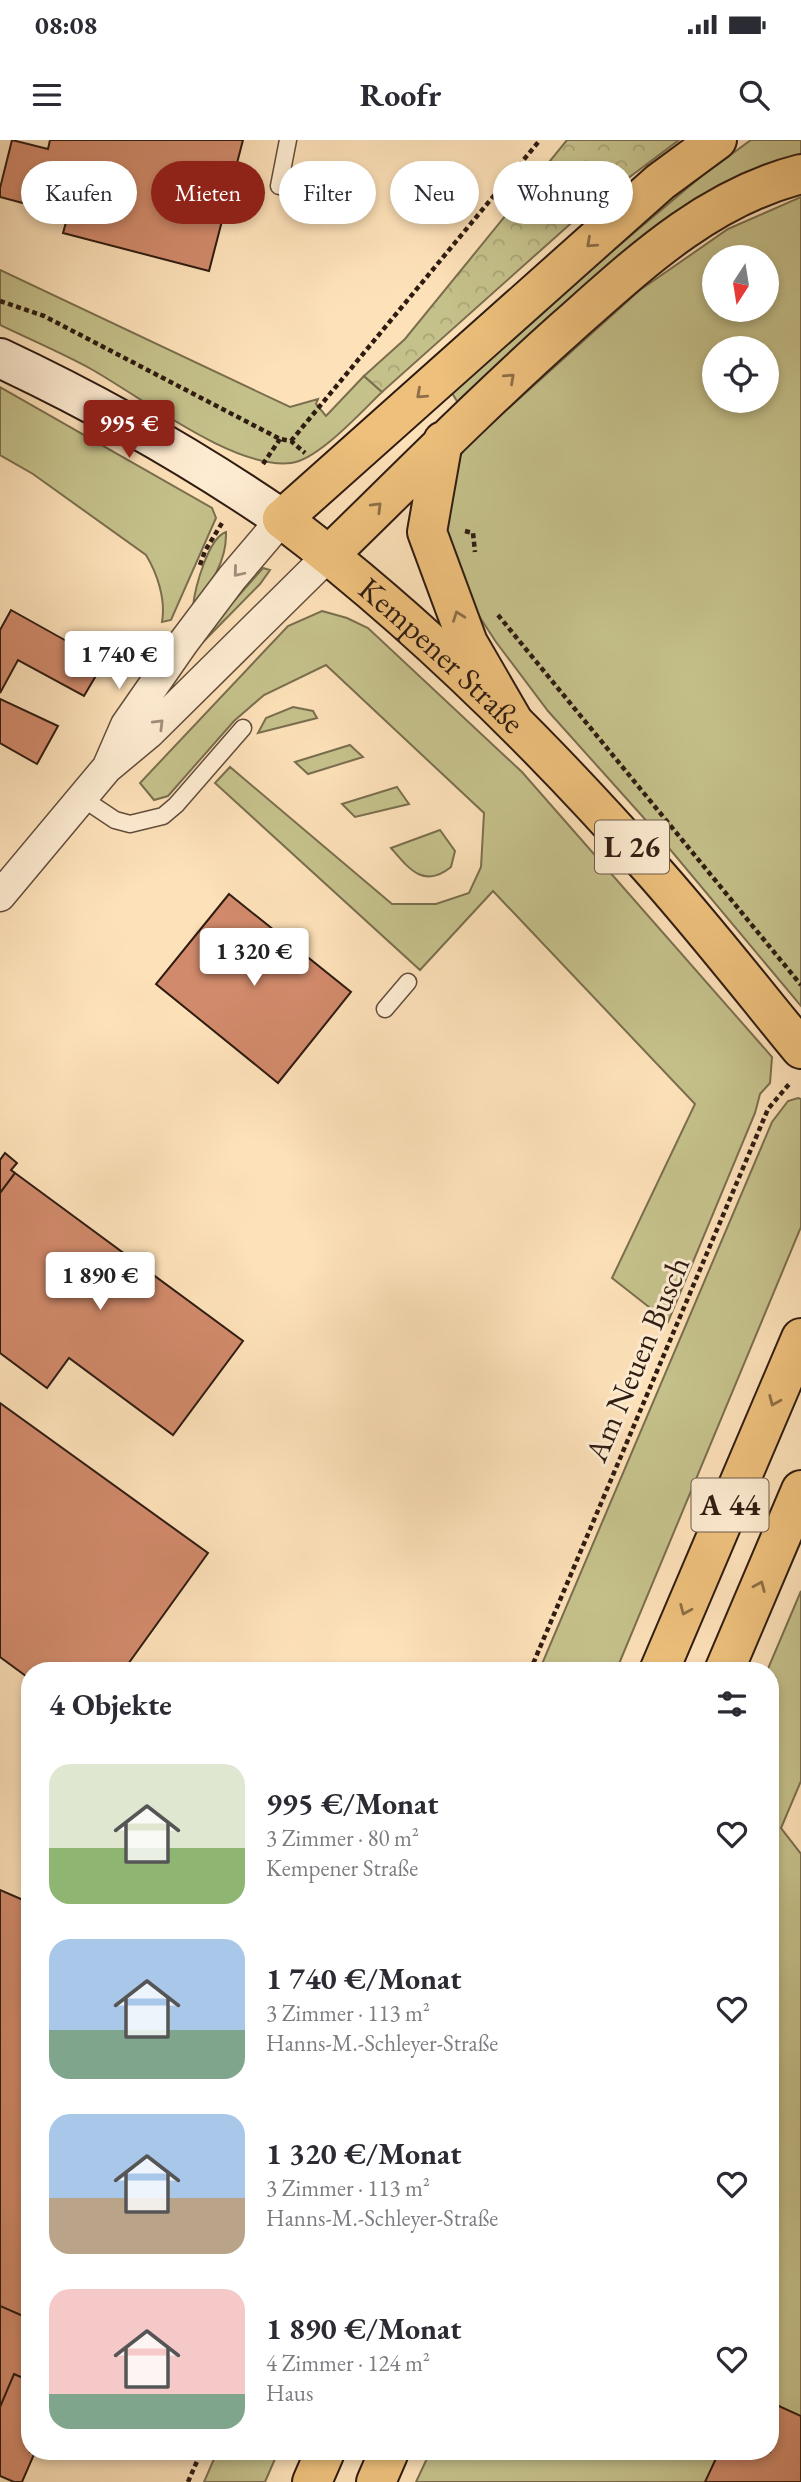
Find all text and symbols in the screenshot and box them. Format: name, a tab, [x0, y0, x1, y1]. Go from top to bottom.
text: 08:08	[35, 8, 97, 42]
text: Roofr	[360, 74, 441, 116]
icon: menu	[28, 76, 66, 114]
icon: search	[735, 76, 773, 114]
chip: Kaufen	[21, 161, 137, 224]
chip: Mieten	[151, 161, 265, 224]
chip: Filter	[279, 161, 376, 224]
chip: Neu	[390, 161, 479, 224]
chip: Wohnung	[493, 161, 633, 224]
one-way arrow	[586, 235, 599, 247]
north arrow	[702, 245, 779, 322]
map controls	[702, 245, 779, 413]
button: locate	[702, 336, 779, 413]
one-way arrow	[502, 374, 515, 386]
one-way arrow	[416, 386, 429, 398]
pin: 995 €	[80, 400, 178, 460]
text: 995 €	[100, 408, 158, 438]
one-way arrow	[369, 502, 382, 515]
one-way arrow	[234, 563, 246, 576]
street label: Kempener Straße	[350, 568, 534, 742]
one-way arrow	[452, 610, 466, 622]
pin: 1 740 €	[54, 631, 184, 691]
text: 1 740 €	[81, 639, 157, 669]
one-way arrow	[150, 719, 163, 732]
road number: L 26	[595, 820, 669, 874]
pin: 1 320 €	[189, 928, 319, 988]
text: 1 320 €	[216, 936, 292, 966]
street label: Am Neuen Busch	[574, 1250, 699, 1469]
pin: 1 890 €	[35, 1252, 165, 1312]
text: 1 890 €	[62, 1260, 138, 1290]
one-way arrow	[768, 1394, 782, 1406]
road number: A 44	[692, 1478, 768, 1532]
one-way arrow	[752, 1581, 766, 1593]
one-way arrow	[679, 1603, 693, 1616]
text: 4 Objekte	[49, 1685, 172, 1724]
icon: filters	[713, 1685, 751, 1723]
text: 995 €/Monat	[266, 1784, 438, 1823]
icon: home	[105, 1792, 189, 1876]
icon: heart	[713, 1815, 751, 1853]
text: 3 Zimmer · 80 m²	[266, 1823, 419, 1853]
text: Kempener Straße	[266, 1853, 418, 1883]
text: 1 740 €/Monat	[266, 1959, 461, 1998]
icon: home	[105, 1967, 189, 2051]
icon: heart	[713, 1990, 751, 2028]
text: 3 Zimmer · 113 m²	[266, 1998, 430, 2028]
text: Hanns-M.-Schleyer-Straße	[266, 2028, 498, 2058]
text: 1 320 €/Monat	[266, 2134, 461, 2173]
icon: home	[105, 2142, 189, 2226]
icon: heart	[713, 2165, 751, 2203]
text: 3 Zimmer · 113 m²	[266, 2173, 430, 2203]
text: Hanns-M.-Schleyer-Straße	[266, 2203, 498, 2233]
text: 1 890 €/Monat	[266, 2309, 461, 2348]
icon: home	[105, 2317, 189, 2401]
icon: heart	[713, 2340, 751, 2378]
text: 4 Zimmer · 124 m²	[266, 2348, 430, 2378]
text: Haus	[266, 2378, 313, 2408]

